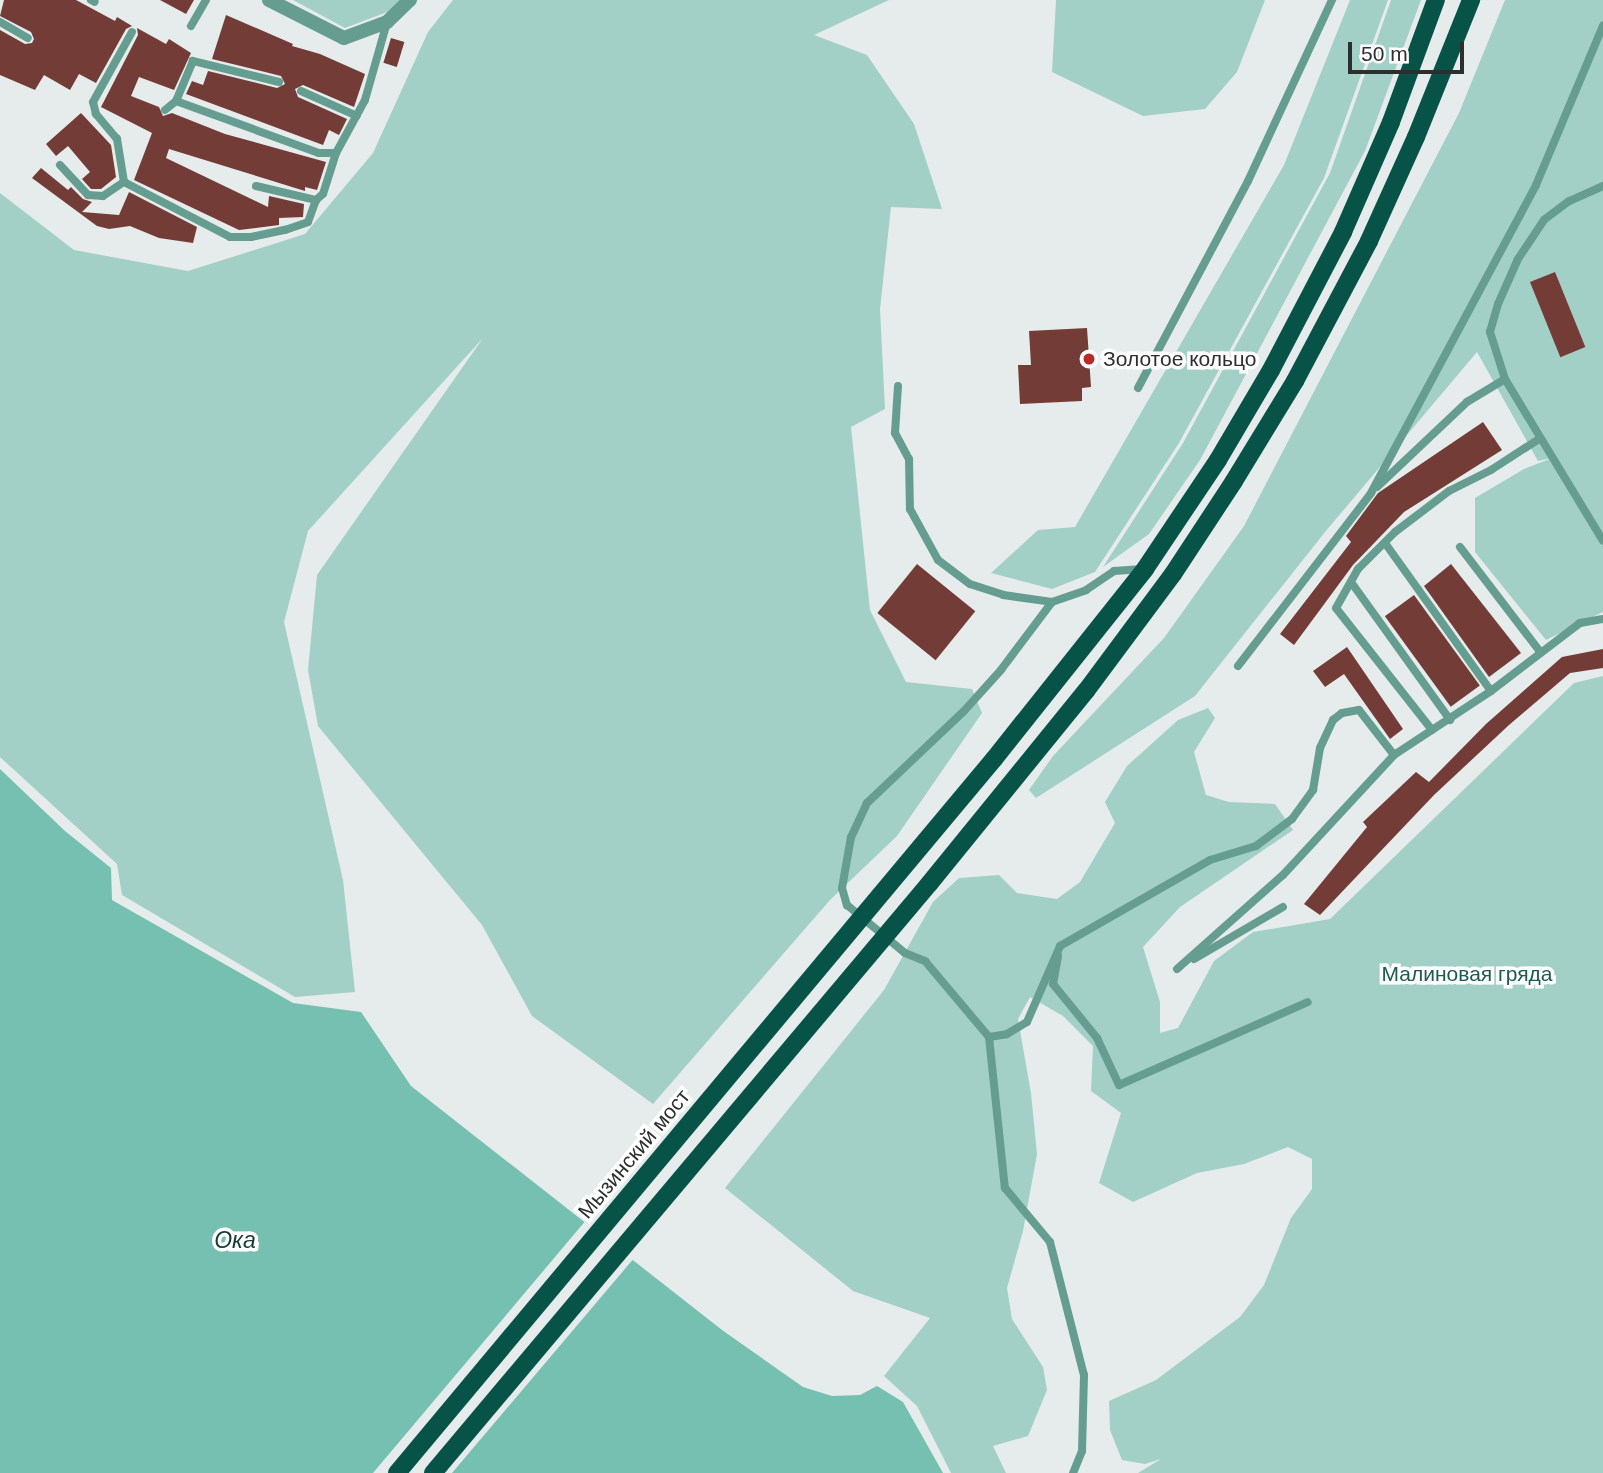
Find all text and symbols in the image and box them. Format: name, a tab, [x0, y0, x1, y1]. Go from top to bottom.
scale bar	[1351, 28, 1466, 72]
text: 50 m	[1361, 42, 1408, 65]
place label: Золотое кольцо	[1103, 346, 1256, 372]
marker: Золотое кольцо	[1081, 351, 1097, 367]
park label: Малиновая гряда	[1382, 961, 1552, 987]
street label: Мызинский мост	[573, 1084, 695, 1224]
water label: Ока	[214, 1226, 256, 1254]

